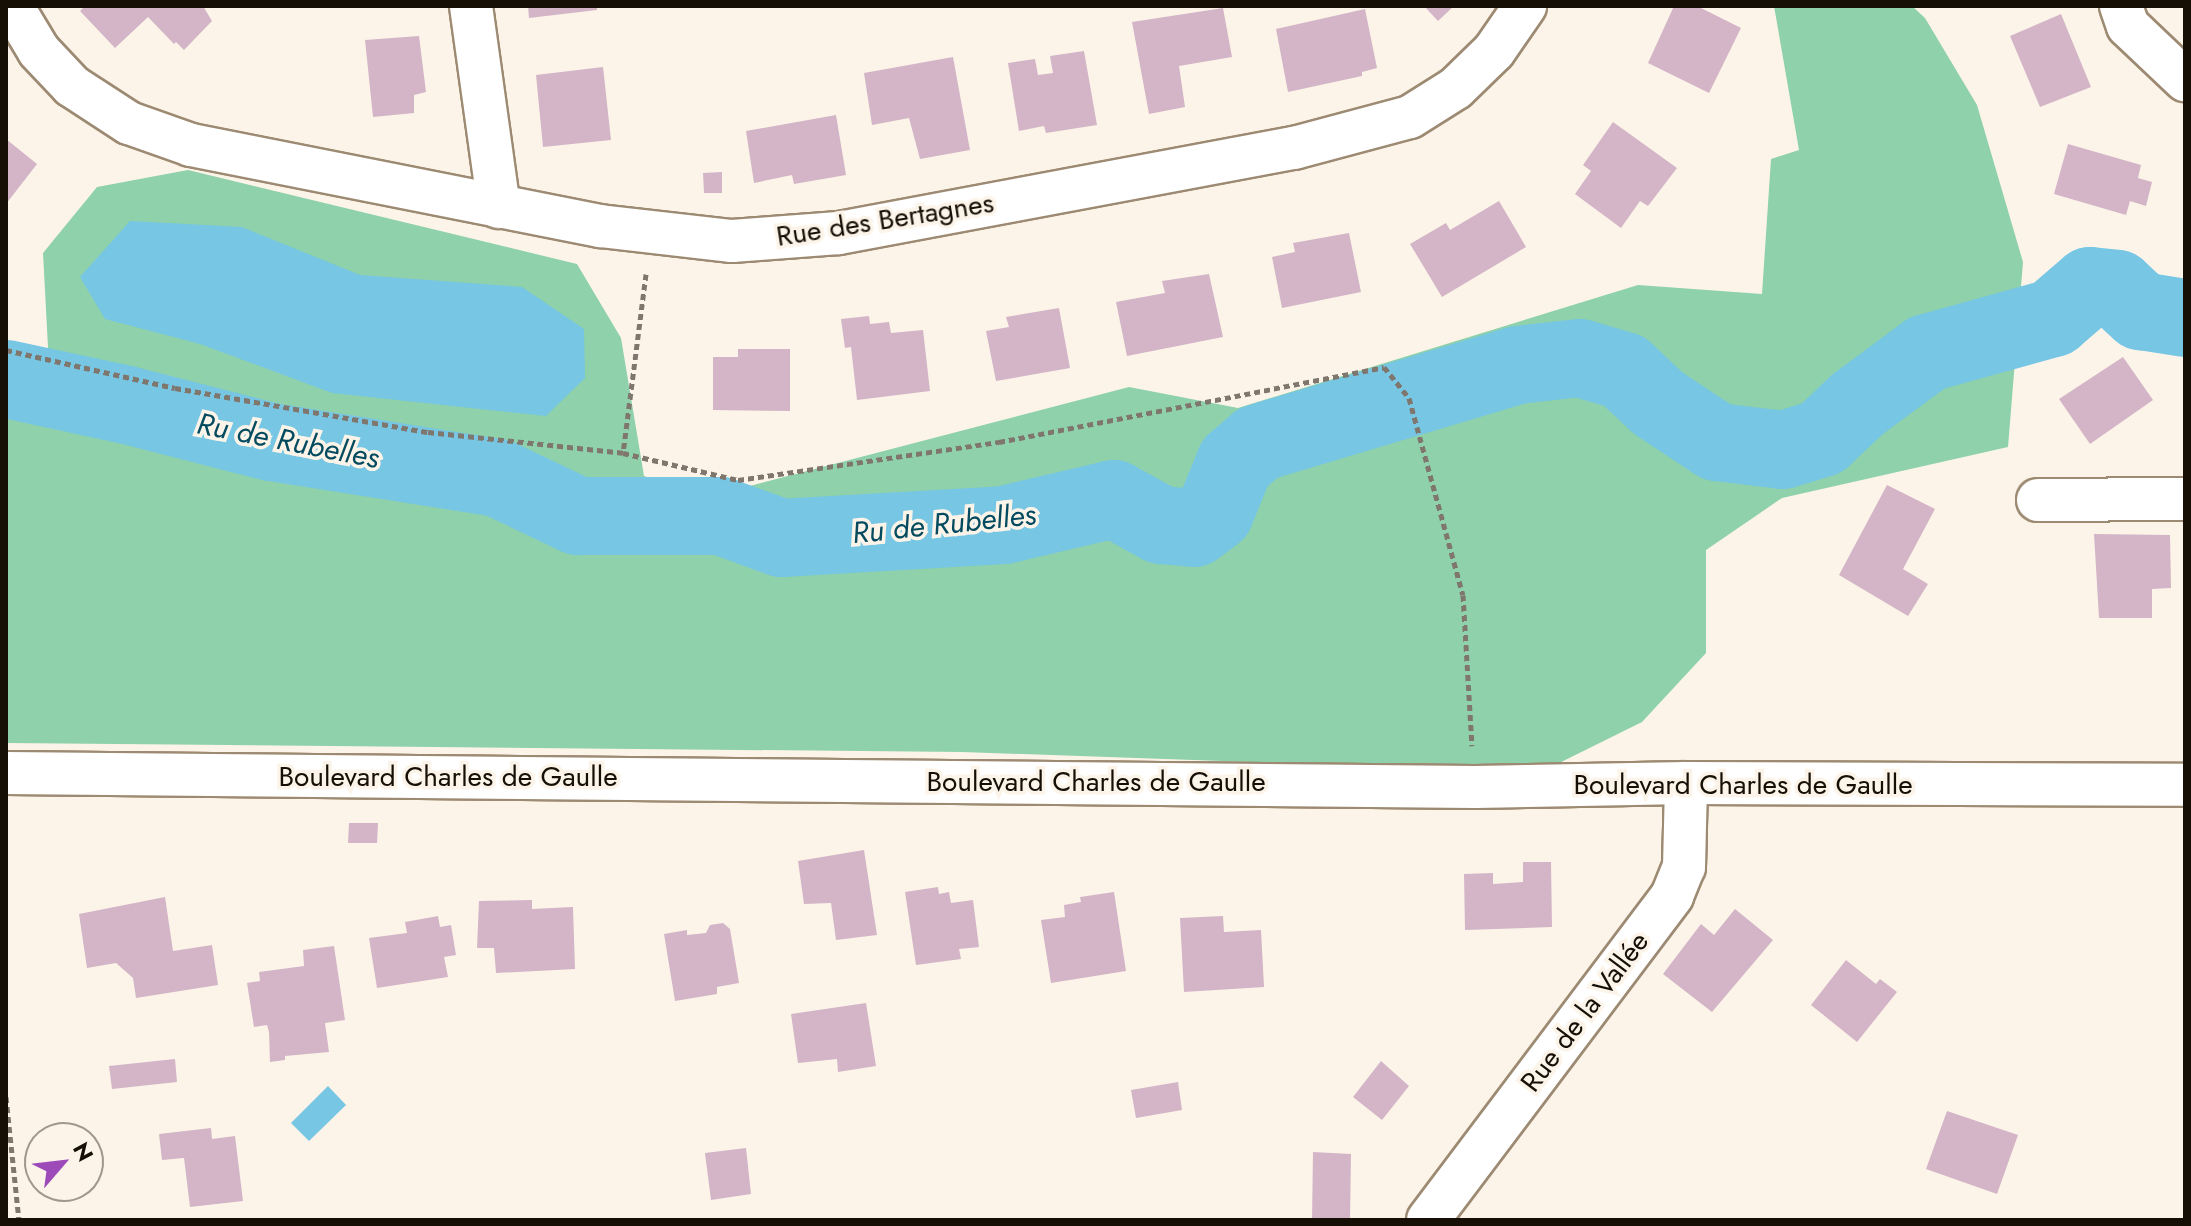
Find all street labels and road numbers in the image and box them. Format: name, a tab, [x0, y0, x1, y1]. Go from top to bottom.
street label: Rue des Bertagnes	[774, 186, 996, 254]
street label: Boulevard Charles de Gaulle	[278, 760, 618, 794]
street label: Boulevard Charles de Gaulle	[926, 765, 1266, 799]
street label: Boulevard Charles de Gaulle	[1573, 768, 1913, 802]
street label: Rue de la Vallée	[1514, 926, 1656, 1098]

